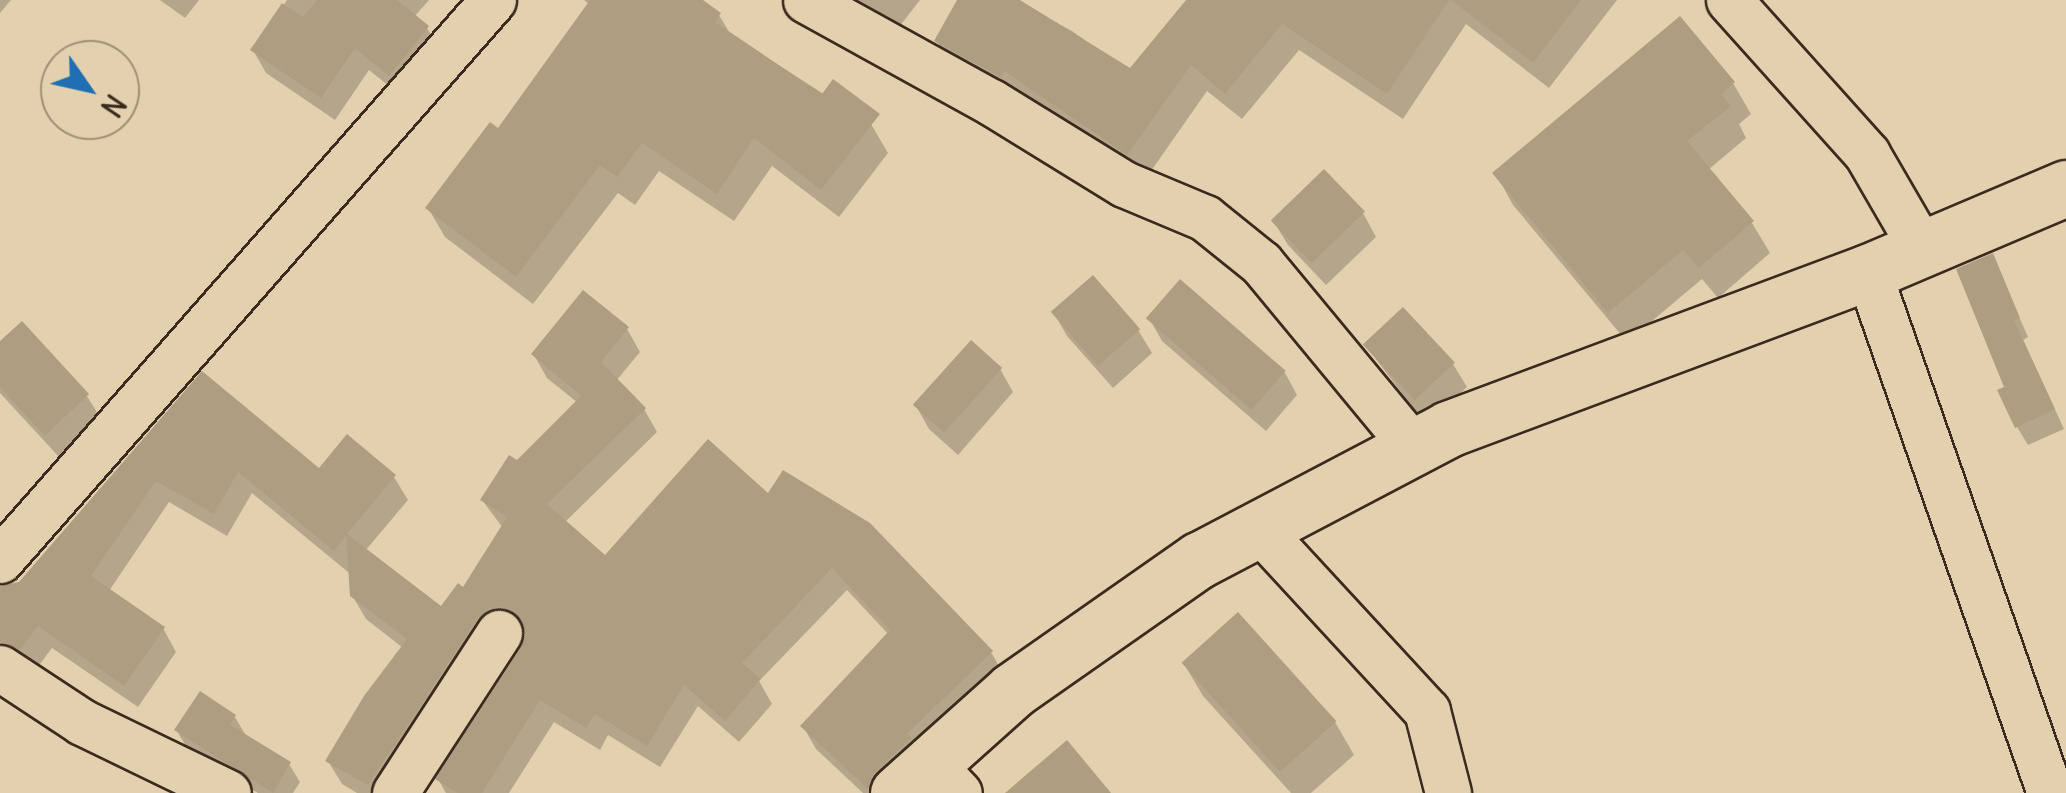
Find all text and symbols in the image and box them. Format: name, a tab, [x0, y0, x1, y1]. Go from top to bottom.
north arrow	[40, 40, 140, 140]
text: N	[93, 88, 134, 124]

